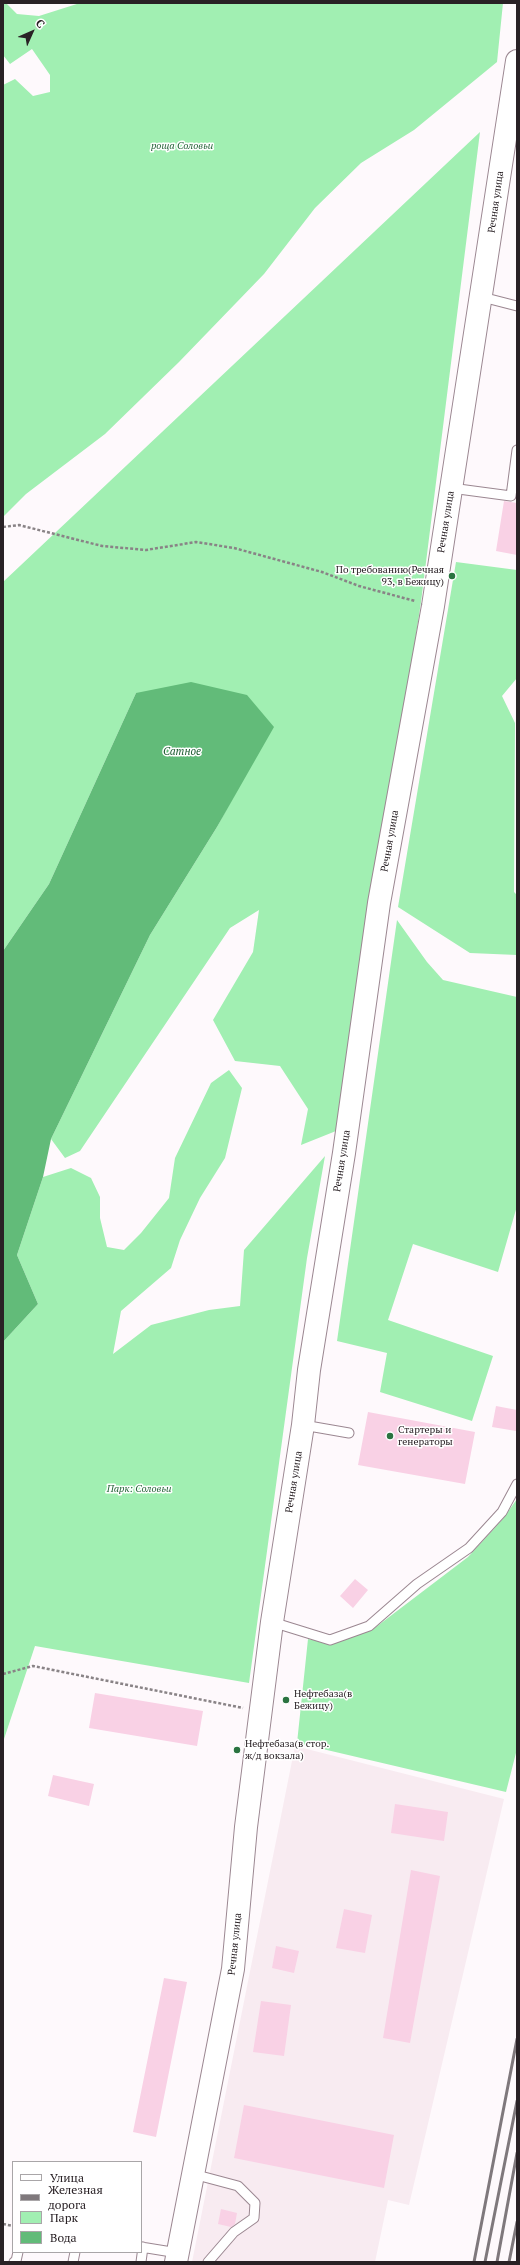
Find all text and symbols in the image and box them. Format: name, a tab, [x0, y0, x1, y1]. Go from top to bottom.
north arrow	[12, 12, 52, 52]
text: С	[33, 16, 48, 31]
park label: роща Соловьи	[151, 140, 213, 152]
street label: Речная улица	[486, 170, 506, 234]
street label: Речная улица	[435, 490, 457, 554]
place label: По требованию(Речная 93, в Бежицу)	[336, 564, 444, 588]
marker: По требованию(Речная 93, в Бежицу)	[447, 571, 457, 581]
water label: Сатное	[163, 745, 201, 759]
street label: Речная улица	[379, 809, 401, 873]
street label: Речная улица	[331, 1129, 353, 1193]
place label: Стартеры и генераторы	[398, 1424, 453, 1448]
marker: Стартеры и генераторы	[385, 1431, 395, 1441]
street label: Речная улица	[283, 1450, 305, 1514]
park label: Парк: Соловьи	[107, 1483, 171, 1495]
place label: Нефтебаза(в Бежицу)	[294, 1688, 352, 1712]
marker: Нефтебаза(в Бежицу)	[281, 1695, 291, 1705]
place label: Нефтебаза(в стор. ж/д вокзала)	[245, 1738, 329, 1762]
marker: Нефтебаза(в стор. ж/д вокзала)	[232, 1745, 242, 1755]
street label: Речная улица	[226, 1912, 244, 1976]
legend	[12, 2161, 142, 2253]
text: Улица	[50, 2170, 84, 2185]
text: Железная дорога	[48, 2182, 103, 2212]
text: Парк	[50, 2210, 78, 2225]
text: Вода	[50, 2230, 77, 2245]

